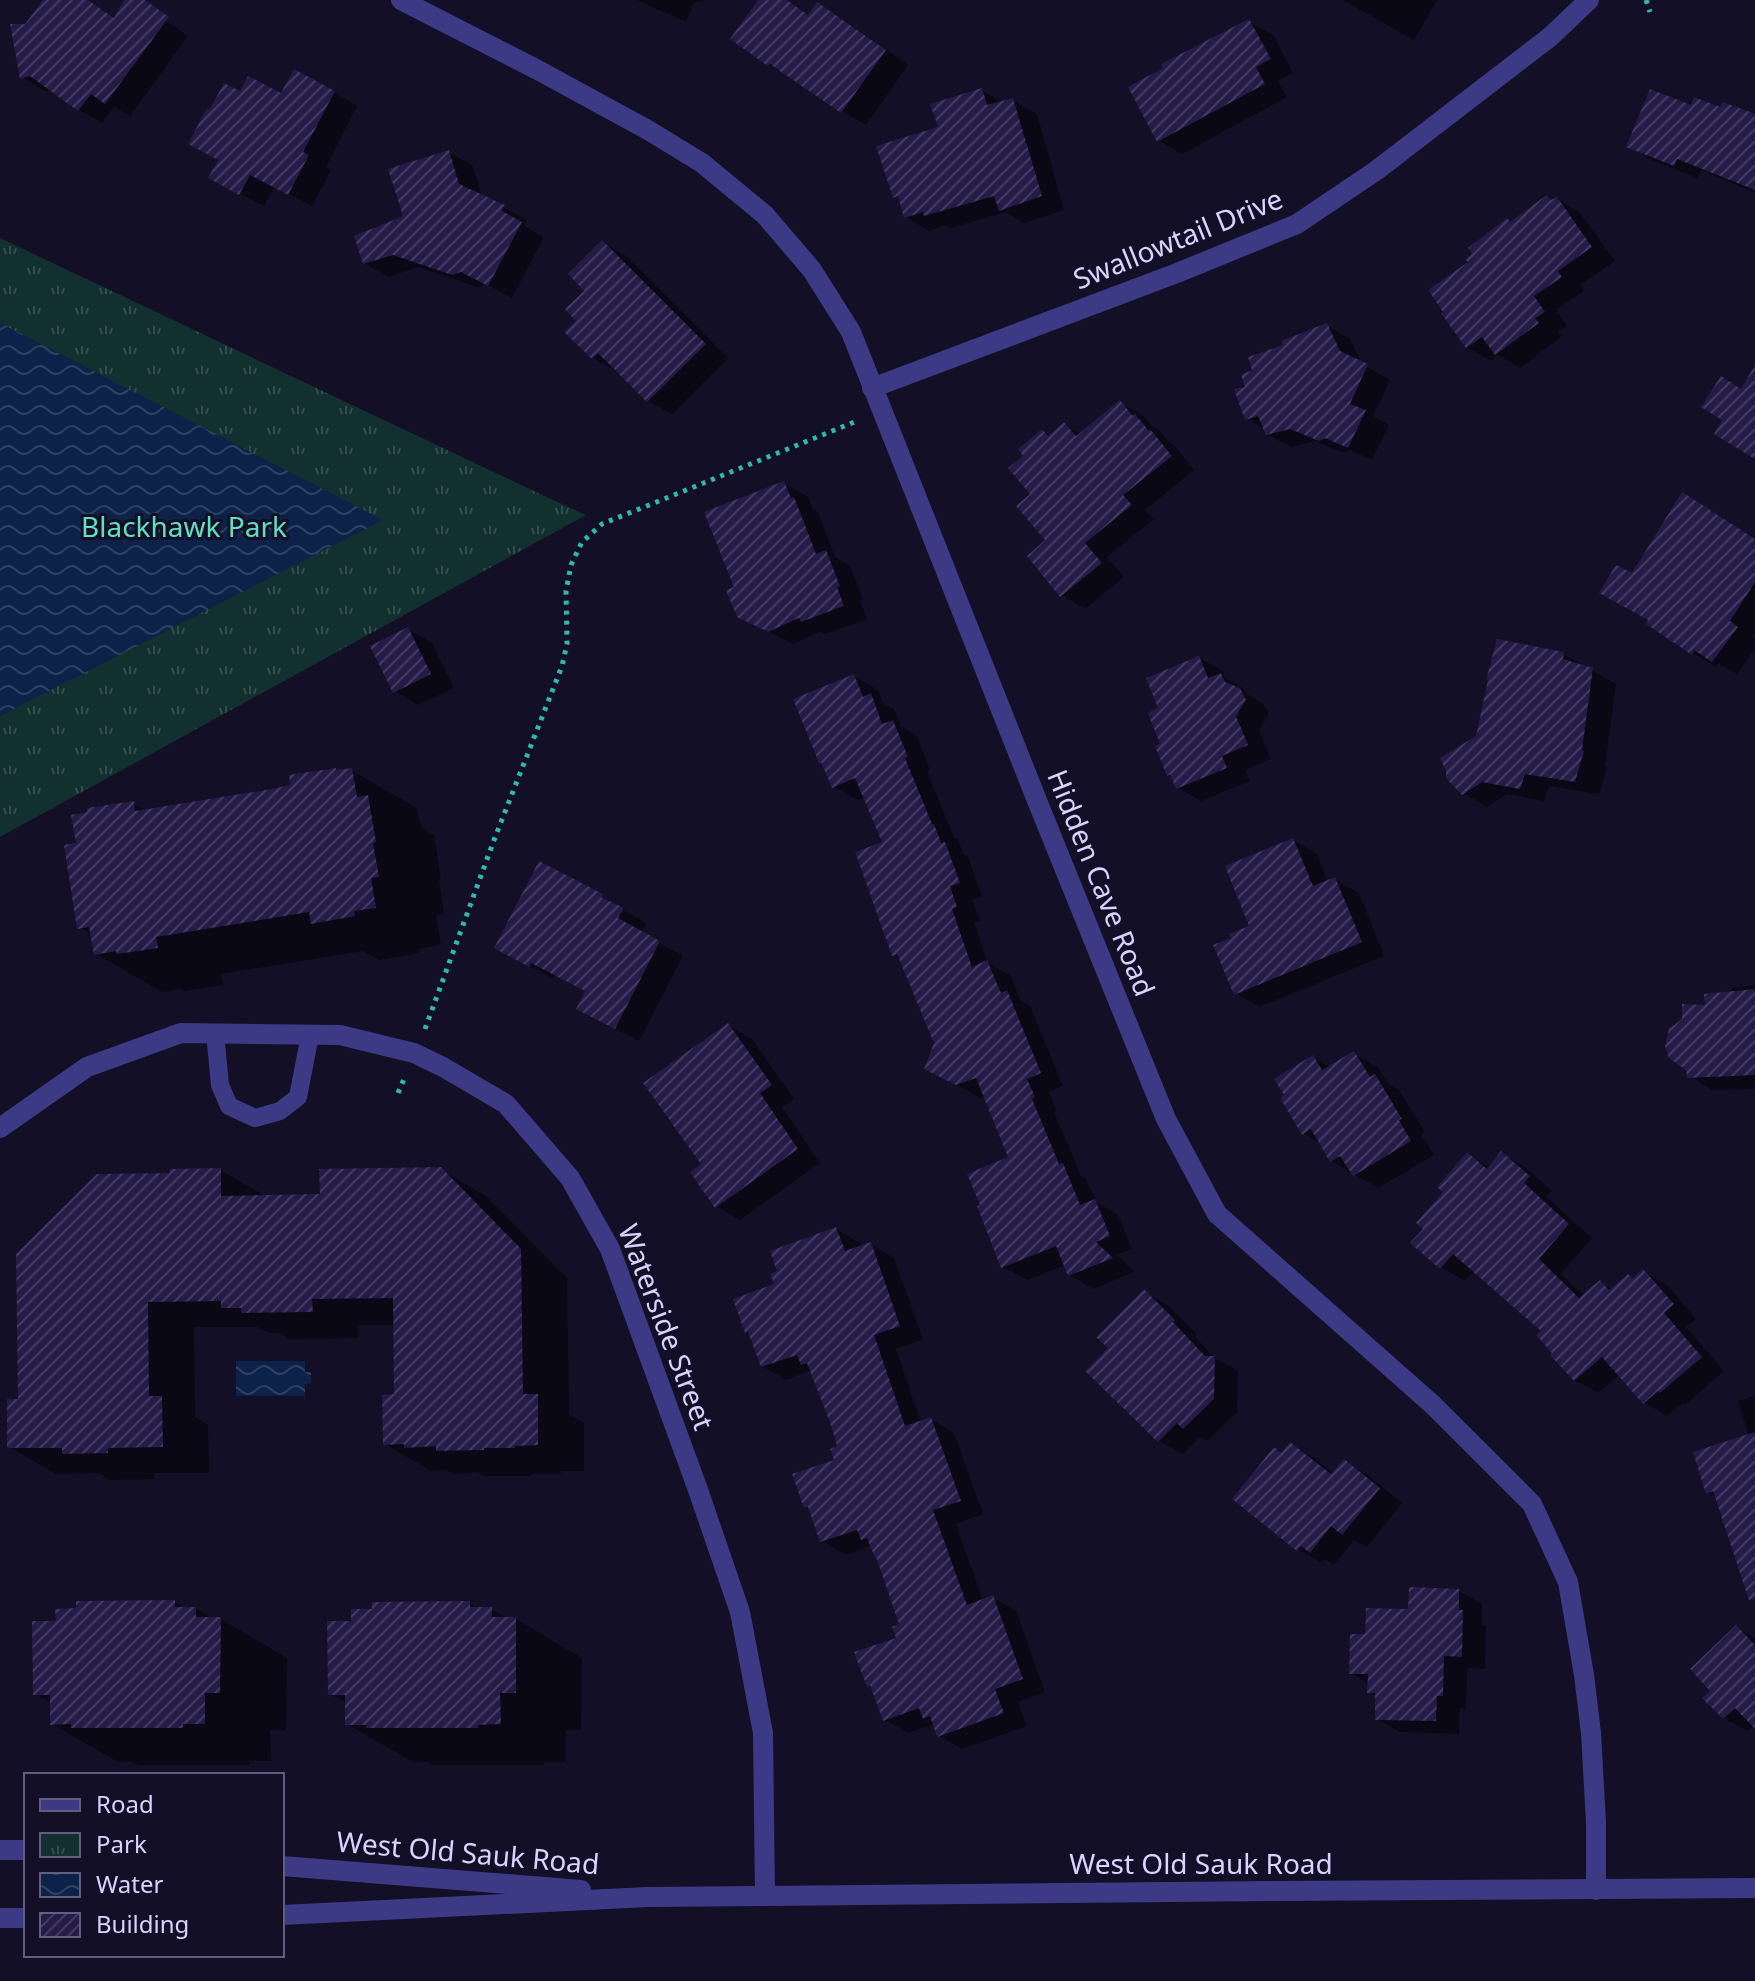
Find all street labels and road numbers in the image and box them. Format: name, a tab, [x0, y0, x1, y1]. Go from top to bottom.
street label: Swallowtail Drive	[1067, 179, 1288, 297]
street label: Hidden Cave Road	[1039, 764, 1165, 1001]
street label: Waterside Street	[610, 1218, 724, 1435]
street label: West Old Sauk Road	[335, 1822, 601, 1882]
street label: West Old Sauk Road	[1069, 1844, 1333, 1882]

